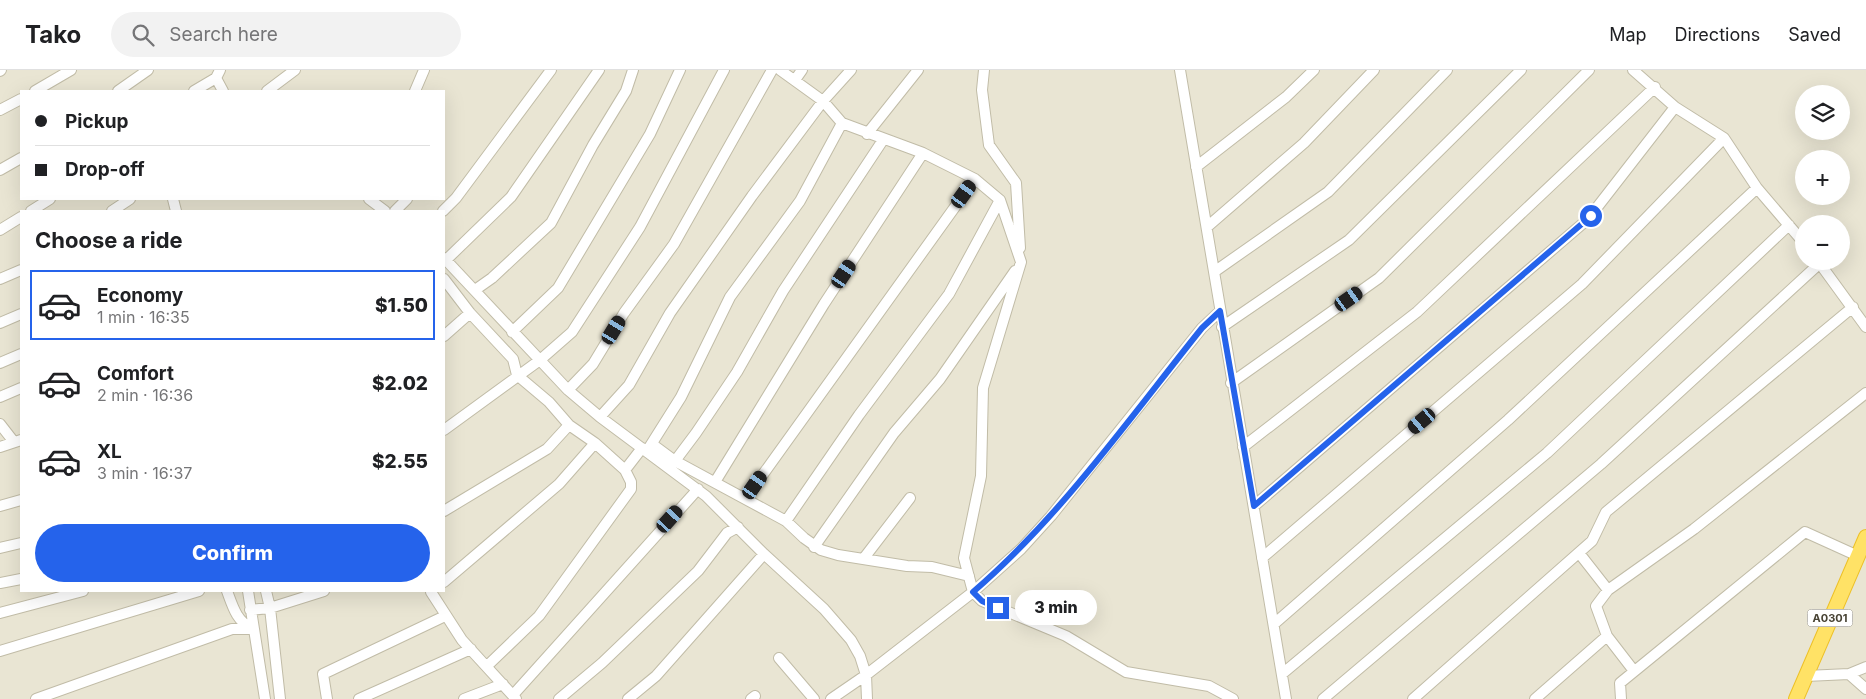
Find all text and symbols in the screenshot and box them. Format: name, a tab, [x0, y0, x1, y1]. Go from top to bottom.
search box	[111, 12, 461, 57]
text: Tako	[25, 20, 81, 49]
icon: search	[129, 21, 157, 49]
text: Search here	[169, 23, 278, 46]
text: Map	[1609, 24, 1647, 45]
text: Directions	[1675, 24, 1760, 45]
text: Saved	[1788, 24, 1841, 45]
map controls	[1795, 85, 1850, 270]
button: layers	[1795, 85, 1850, 140]
text: Pickup	[65, 110, 128, 133]
button: +	[1795, 150, 1850, 205]
text: Drop-off	[65, 158, 145, 181]
car	[949, 177, 978, 211]
route start	[1580, 205, 1602, 227]
button: −	[1795, 215, 1850, 270]
text: Choose a ride	[35, 227, 183, 253]
car	[829, 257, 858, 291]
icon: car	[37, 283, 82, 328]
text: Economy	[97, 284, 183, 307]
car	[1332, 284, 1365, 314]
text: $1.50	[375, 294, 428, 317]
text: 1 min · 16:35	[97, 307, 190, 327]
car	[599, 313, 628, 347]
icon: car	[37, 361, 82, 406]
text: Comfort	[97, 362, 174, 385]
text: $2.02	[372, 372, 428, 395]
text: 2 min · 16:36	[97, 385, 193, 405]
car	[1405, 406, 1438, 436]
icon: car	[37, 439, 82, 484]
text: XL	[97, 440, 122, 463]
text: $2.55	[372, 450, 428, 473]
text: 3 min · 16:37	[97, 463, 192, 483]
car	[740, 468, 769, 502]
car	[654, 503, 685, 535]
button: Confirm	[35, 524, 430, 582]
callout: 3 min	[1016, 590, 1098, 626]
route end	[987, 597, 1009, 619]
text: 3 min	[1034, 597, 1078, 617]
road number: A0301	[1808, 610, 1852, 626]

